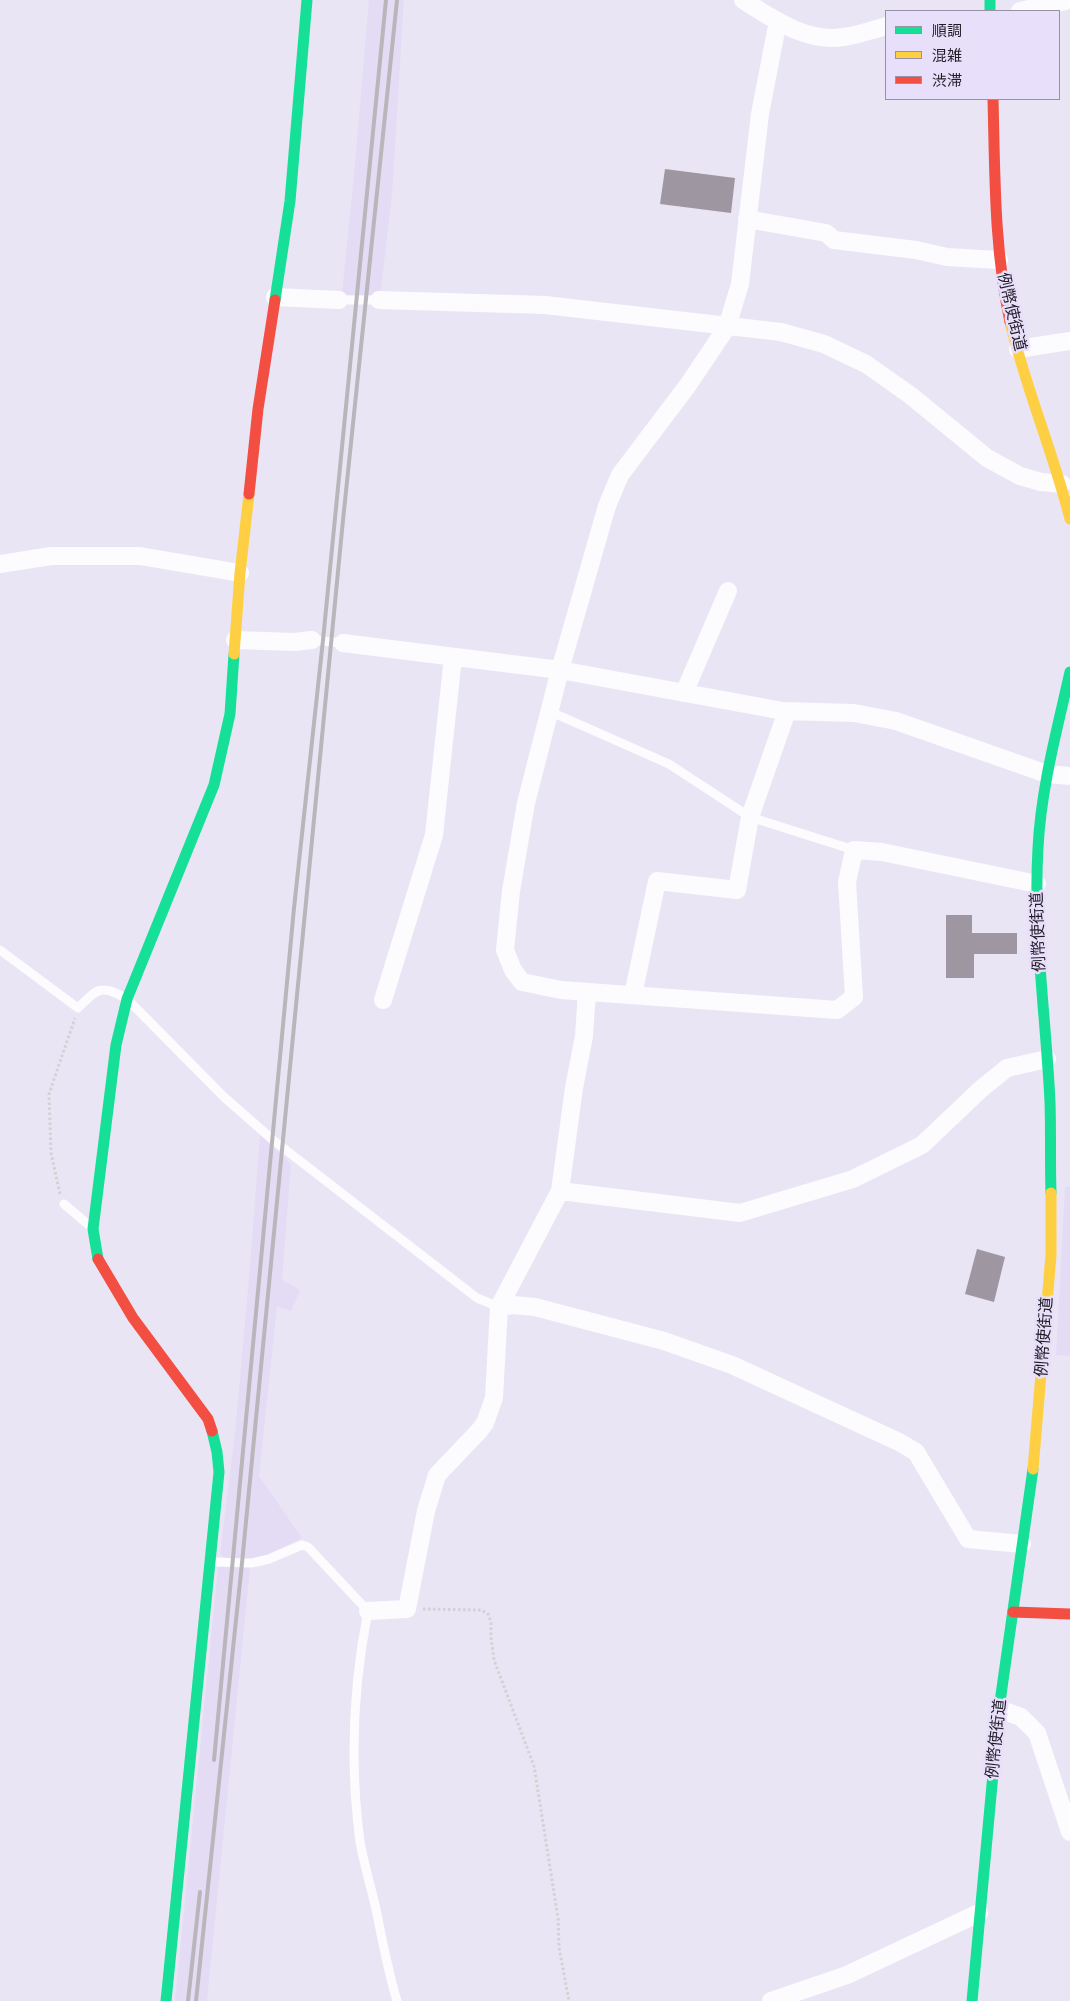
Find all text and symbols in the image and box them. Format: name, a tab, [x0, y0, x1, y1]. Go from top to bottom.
legend	[885, 10, 1060, 100]
text: 順調	[932, 22, 962, 40]
text: 混雑	[932, 47, 962, 65]
text: 渋滞	[932, 72, 962, 90]
street label: 例幣使街道	[993, 271, 1029, 353]
street label: 例幣使街道	[1028, 892, 1050, 972]
street label: 例幣使街道	[1033, 1296, 1057, 1378]
street label: 例幣使街道	[983, 1698, 1011, 1780]

